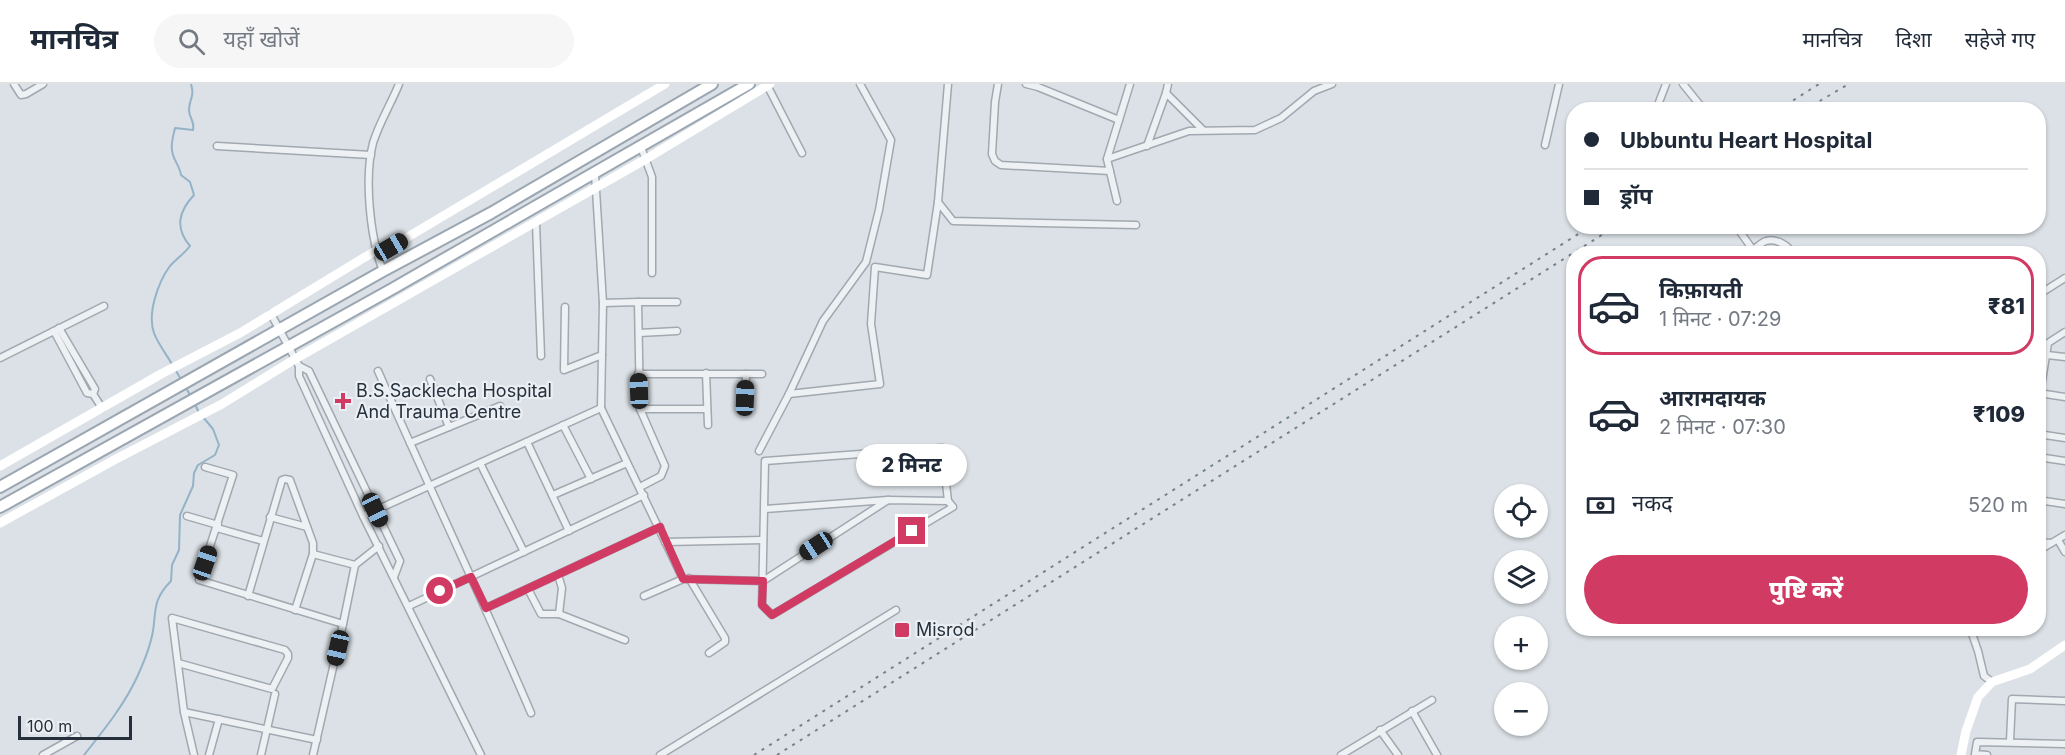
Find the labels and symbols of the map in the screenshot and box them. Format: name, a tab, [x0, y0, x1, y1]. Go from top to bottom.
car	[371, 230, 411, 264]
car	[629, 373, 649, 409]
place label: B.S.Sacklecha Hospital And Trauma Centre	[356, 380, 552, 422]
car	[735, 380, 755, 416]
marker: B.S.Sacklecha Hospital And Trauma Centre	[334, 392, 352, 410]
callout: 2 मिनट	[856, 444, 968, 486]
car	[359, 490, 391, 530]
route end	[898, 517, 925, 544]
car	[796, 529, 836, 563]
car	[191, 543, 219, 583]
route start	[426, 577, 453, 604]
place label: Misrod	[916, 619, 974, 640]
marker: Misrod	[893, 621, 911, 639]
car	[325, 628, 351, 668]
scale bar	[18, 713, 132, 740]

